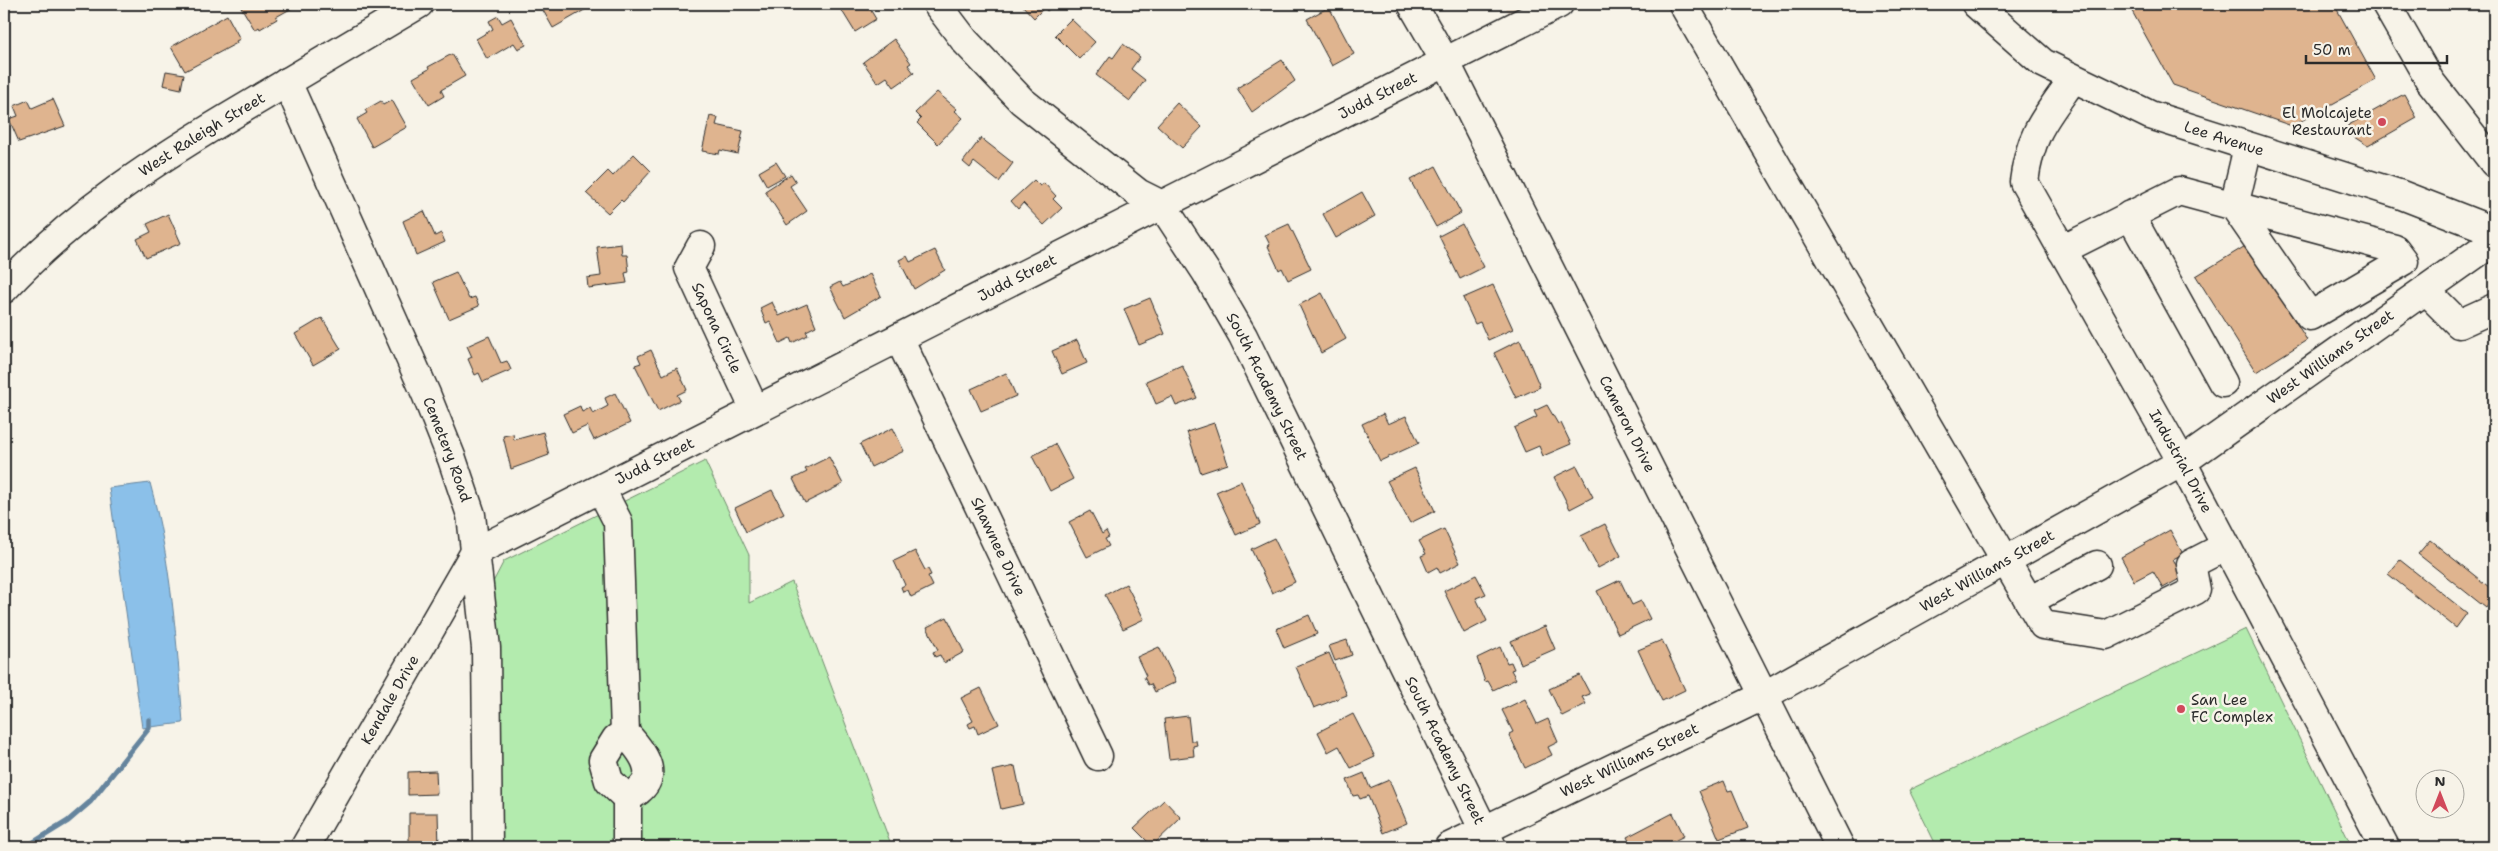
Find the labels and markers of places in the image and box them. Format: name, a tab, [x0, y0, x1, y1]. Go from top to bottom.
place label: El Molcajete Restaurant	[2282, 103, 2372, 140]
marker: El Molcajete Restaurant	[2376, 116, 2388, 128]
place label: San Lee FC Complex	[2191, 690, 2273, 727]
marker: San Lee FC Complex	[2175, 703, 2187, 715]

